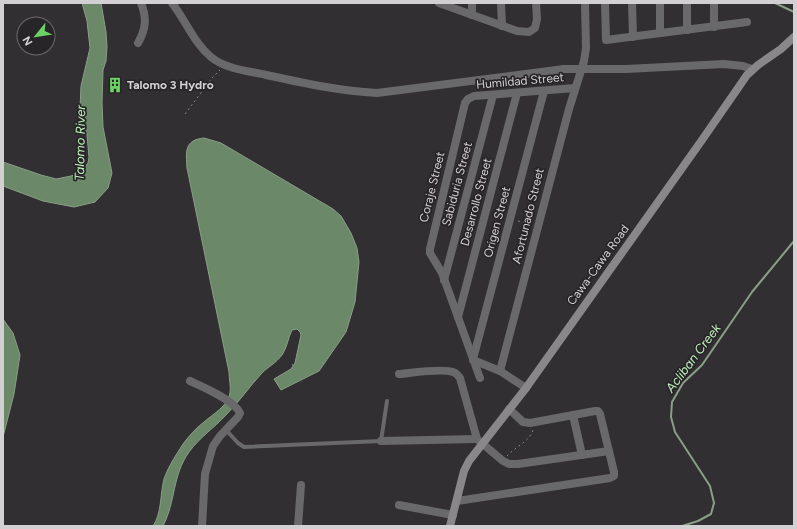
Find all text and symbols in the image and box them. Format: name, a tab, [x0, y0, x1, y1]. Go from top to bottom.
north arrow	[16, 16, 56, 56]
text: N	[20, 34, 36, 48]
street label: Humildad Street	[476, 70, 565, 92]
building icon: Talomo 3 Hydro	[106, 76, 124, 94]
place label: Talomo 3 Hydro	[127, 78, 214, 92]
water label: Talomo River	[72, 105, 88, 181]
street label: Sabiduria Street	[439, 140, 475, 228]
street label: Coraje Street	[416, 150, 448, 224]
street label: Desarrollo Street	[458, 156, 495, 247]
street label: Afortunado Street	[509, 166, 547, 265]
street label: Origen Street	[481, 184, 513, 259]
street label: Cawa-Cawa Road	[564, 222, 632, 308]
water label: Acliban Creek	[662, 320, 724, 396]

